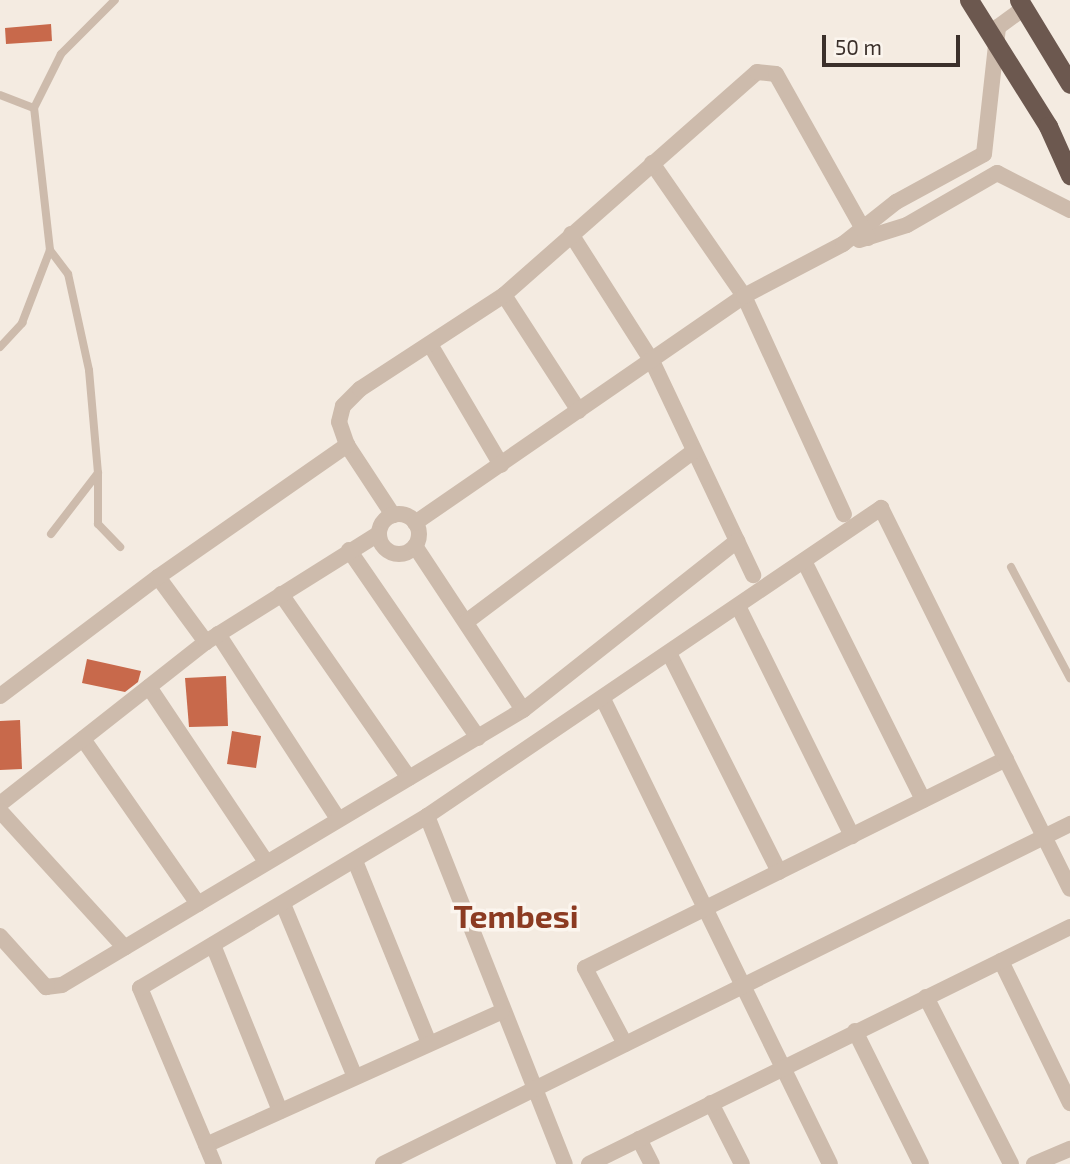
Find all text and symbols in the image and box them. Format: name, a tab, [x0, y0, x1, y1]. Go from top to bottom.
scale bar	[825, 21, 963, 65]
text: 50 m	[835, 34, 882, 59]
district label: Tembesi	[453, 896, 579, 934]

